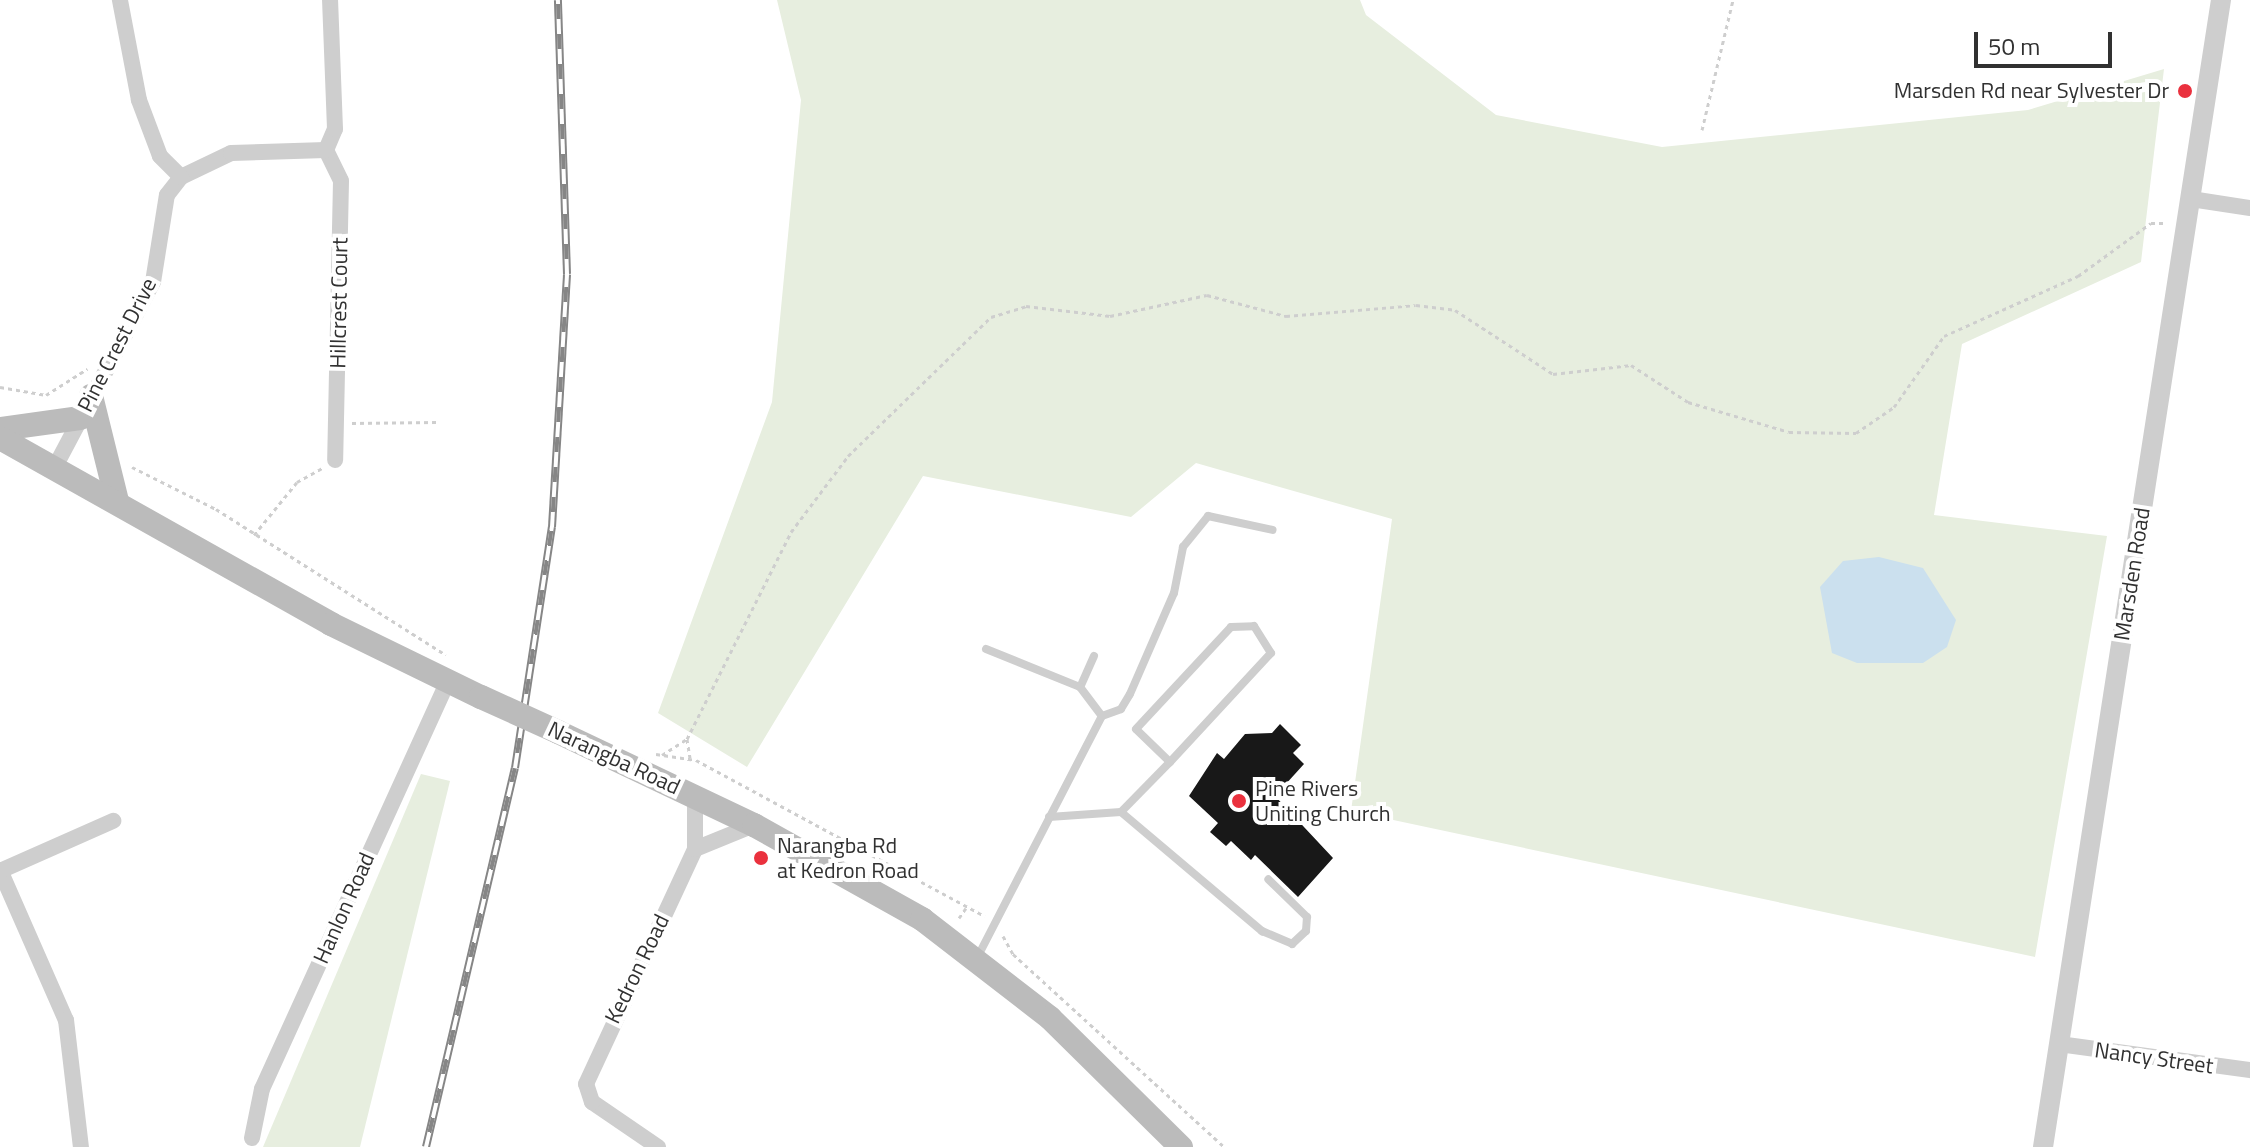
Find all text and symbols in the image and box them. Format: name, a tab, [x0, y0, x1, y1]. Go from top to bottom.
scale bar	[1978, 16, 2116, 66]
text: 50 m	[1988, 28, 2040, 64]
place label: Marsden Rd near Sylvester Dr	[1894, 78, 2169, 104]
marker: Marsden Rd near Sylvester Dr	[2176, 82, 2194, 100]
street label: Hillcrest Court	[325, 237, 353, 369]
street label: Pine Crest Drive	[72, 274, 162, 416]
street label: Marsden Road	[2108, 506, 2156, 642]
street label: Narangba Road	[544, 716, 684, 800]
place label: Pine Rivers Uniting Church	[1255, 775, 1391, 826]
marker: Pine Rivers Uniting Church	[1230, 792, 1248, 810]
place label: Narangba Rd at Kedron Road	[777, 832, 919, 884]
street label: Hanlon Road	[308, 848, 380, 968]
marker: Narangba Rd at Kedron Road	[752, 849, 770, 867]
street label: Kedron Road	[599, 910, 675, 1028]
street label: Nancy Street	[2093, 1037, 2215, 1079]

